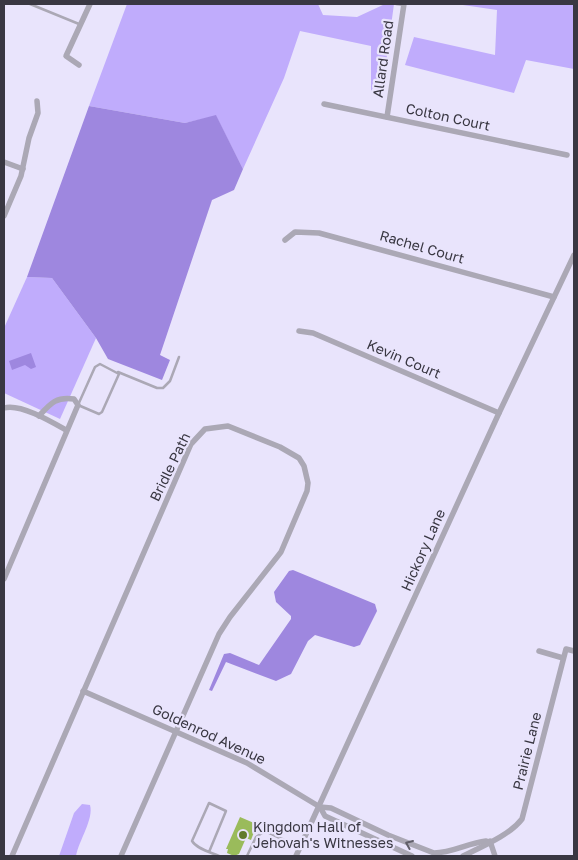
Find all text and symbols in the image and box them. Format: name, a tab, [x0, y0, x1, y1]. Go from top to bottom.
street label: Allard Road	[369, 19, 396, 99]
street label: Colton Court	[404, 99, 492, 134]
street label: Rachel Court	[378, 226, 466, 267]
street label: Kevin Court	[365, 335, 444, 382]
street label: Bridle Path	[146, 430, 193, 504]
street label: Hickory Lane	[397, 506, 448, 593]
street label: Goldenrod Avenue	[150, 700, 269, 767]
street label: Prairie Lane	[509, 710, 544, 792]
place label: Kingdom Hall of Jehovah's Witnesses	[253, 818, 393, 851]
marker: Kingdom Hall of Jehovah's Witnesses	[237, 829, 249, 841]
one-way arrow	[405, 840, 414, 851]

